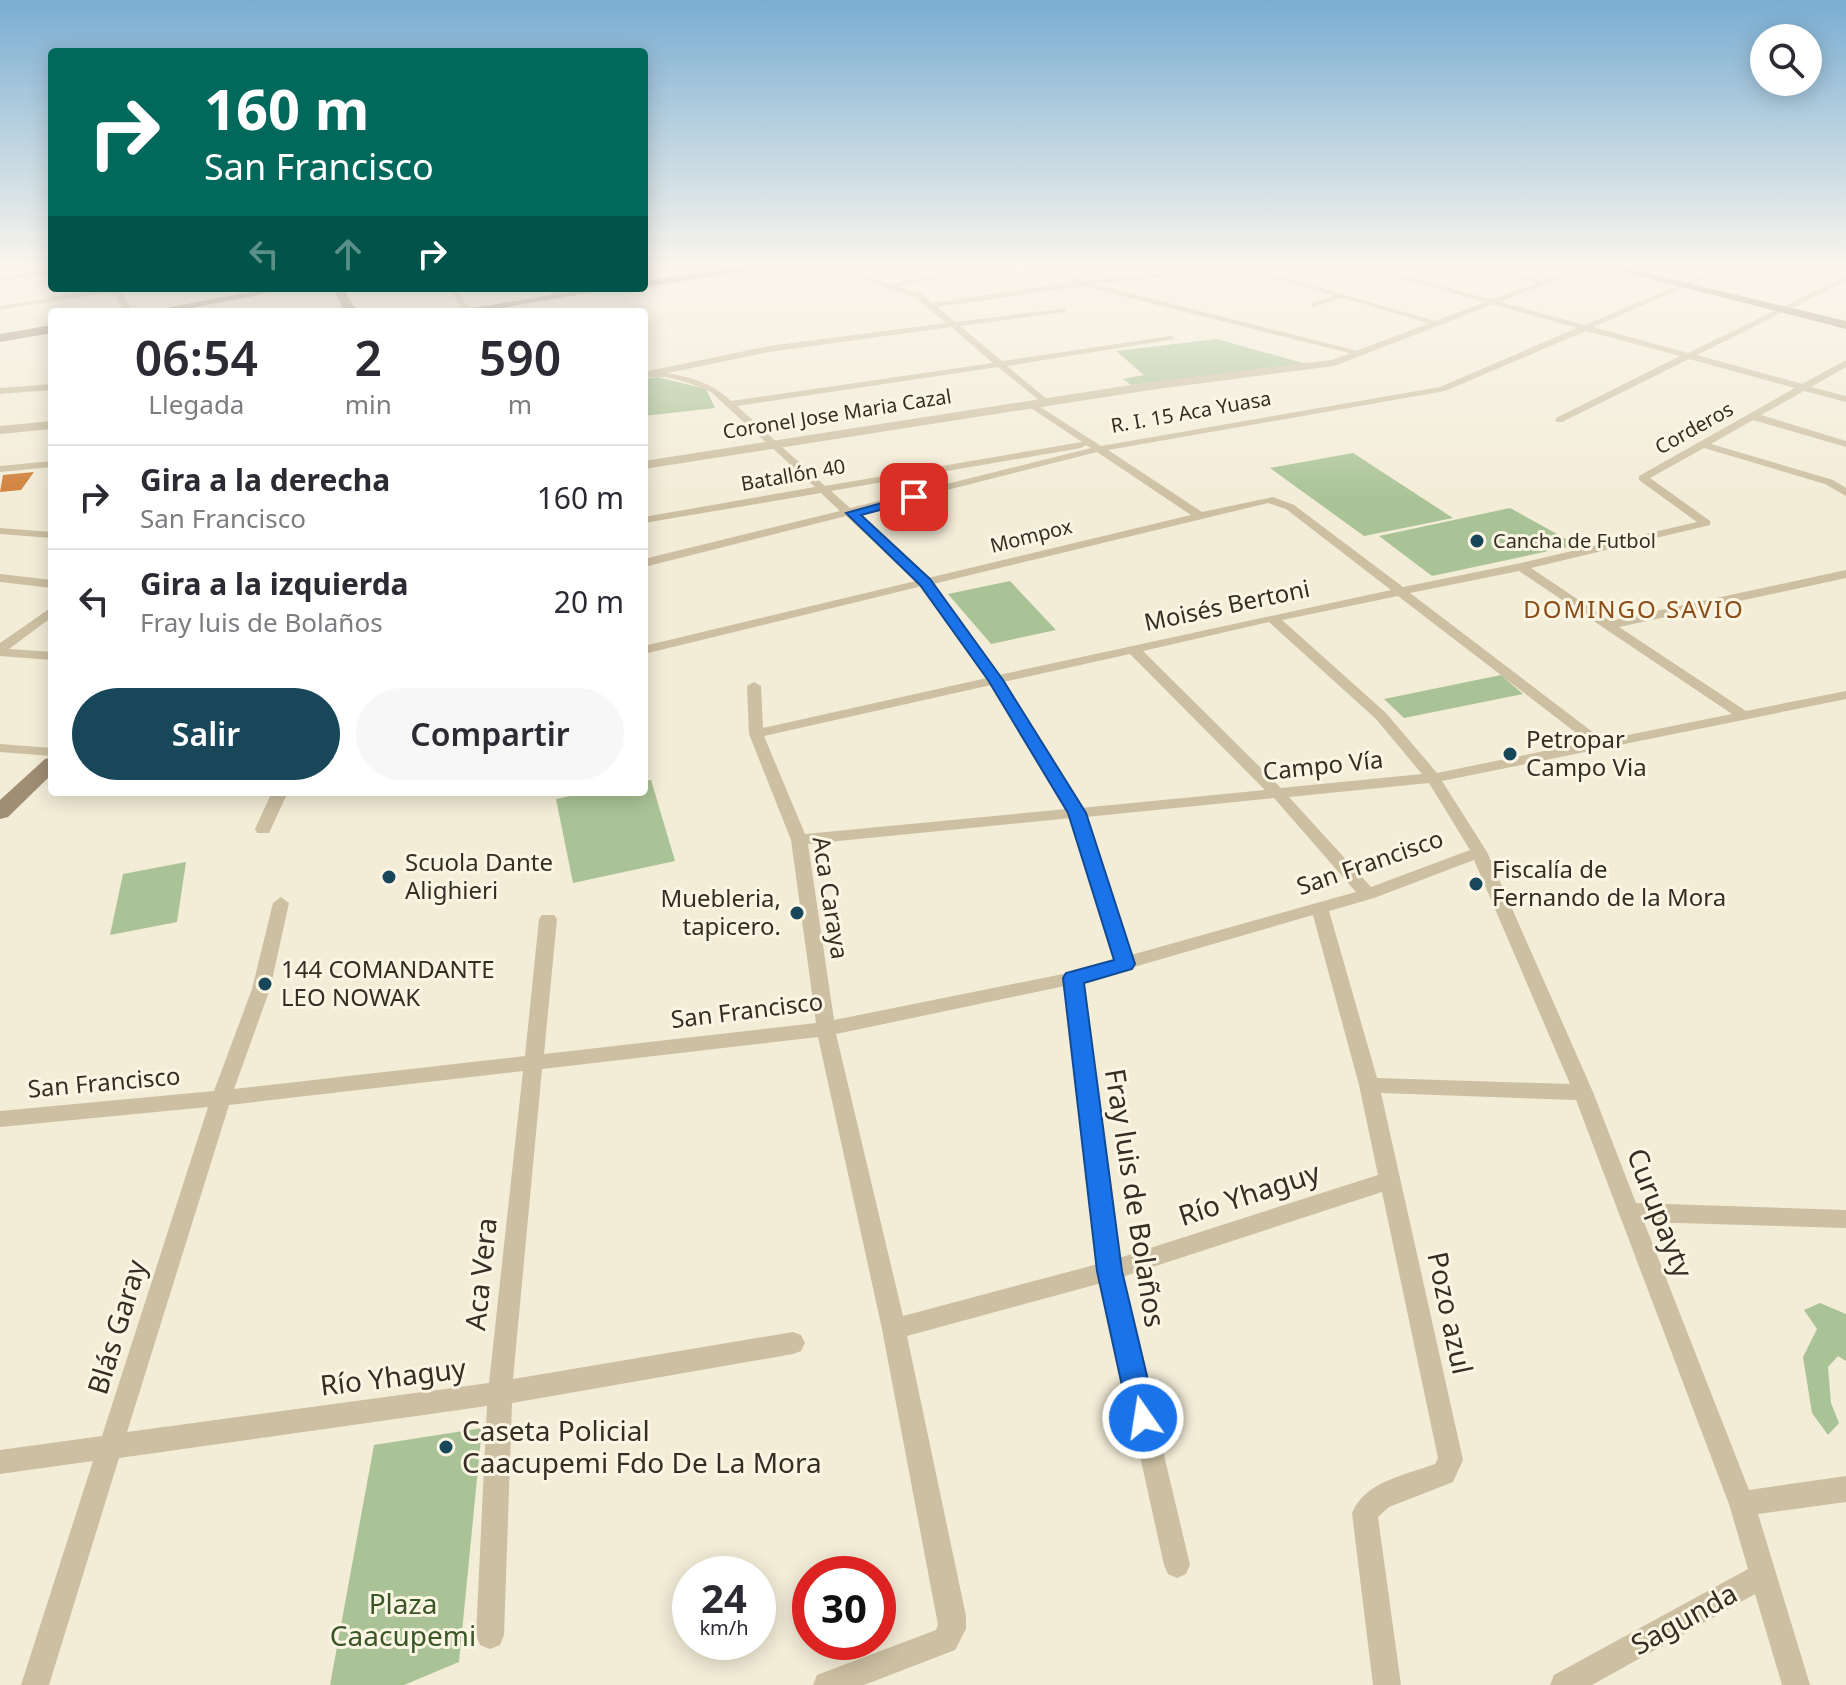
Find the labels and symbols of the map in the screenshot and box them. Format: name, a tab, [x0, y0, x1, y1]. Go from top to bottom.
street label: Coronel Jose Maria Cazal	[721, 382, 953, 445]
street label: R. I. 15 Aca Yuasa	[1109, 384, 1273, 439]
street label: Corderos	[1650, 395, 1738, 460]
street label: Batallón 40	[739, 452, 847, 497]
pin	[880, 463, 948, 531]
street label: Mompox	[987, 512, 1075, 559]
place label: Cancha de Futbol	[1493, 527, 1656, 554]
marker: Cancha de Futbol	[1468, 532, 1486, 550]
street label: Moisés Bertoni	[1141, 571, 1313, 638]
district label: DOMINGO SAVIO	[1523, 592, 1745, 625]
place label: Petropar Campo Via	[1526, 722, 1647, 783]
street label: Campo Vía	[1261, 742, 1385, 787]
marker: Petropar Campo Via	[1501, 745, 1519, 763]
street label: San Francisco	[1292, 821, 1447, 902]
street label: Aca Caraya	[806, 834, 857, 961]
place label: Scuola Dante Alighieri	[405, 845, 553, 906]
place label: Fiscalía de Fernando de la Mora	[1492, 852, 1726, 913]
marker: Scuola Dante Alighieri	[380, 868, 398, 886]
marker: Fiscalía de Fernando de la Mora	[1467, 875, 1485, 893]
place label: Muebleria, tapicero.	[660, 881, 781, 942]
marker: Muebleria, tapicero.	[788, 904, 806, 922]
place label: 144 COMANDANTE LEO NOWAK	[281, 952, 495, 1013]
marker: 144 COMANDANTE LEO NOWAK	[256, 975, 274, 993]
street label: San Francisco	[669, 984, 825, 1035]
street label: San Francisco	[26, 1058, 182, 1105]
street label: Fray luis de Bolaños	[1097, 1066, 1175, 1330]
street label: Curupayty	[1619, 1143, 1703, 1283]
street label: Río Yhaguy	[1173, 1152, 1325, 1234]
street label: Aca Vera	[455, 1216, 505, 1332]
street label: Pozo azul	[1419, 1248, 1482, 1378]
street label: Blás Garay	[78, 1254, 155, 1399]
street label: Río Yhaguy	[318, 1348, 469, 1404]
position arrow	[1101, 1376, 1185, 1460]
place label: Caseta Policial Caacupemi Fdo De La Mora	[462, 1411, 822, 1481]
marker: Caseta Policial Caacupemi Fdo De La Mora	[437, 1438, 455, 1456]
speed limit sign: 30	[792, 1556, 896, 1660]
street label: Sagunda	[1624, 1573, 1743, 1663]
park label: Plaza Caacupemi	[330, 1584, 476, 1654]

